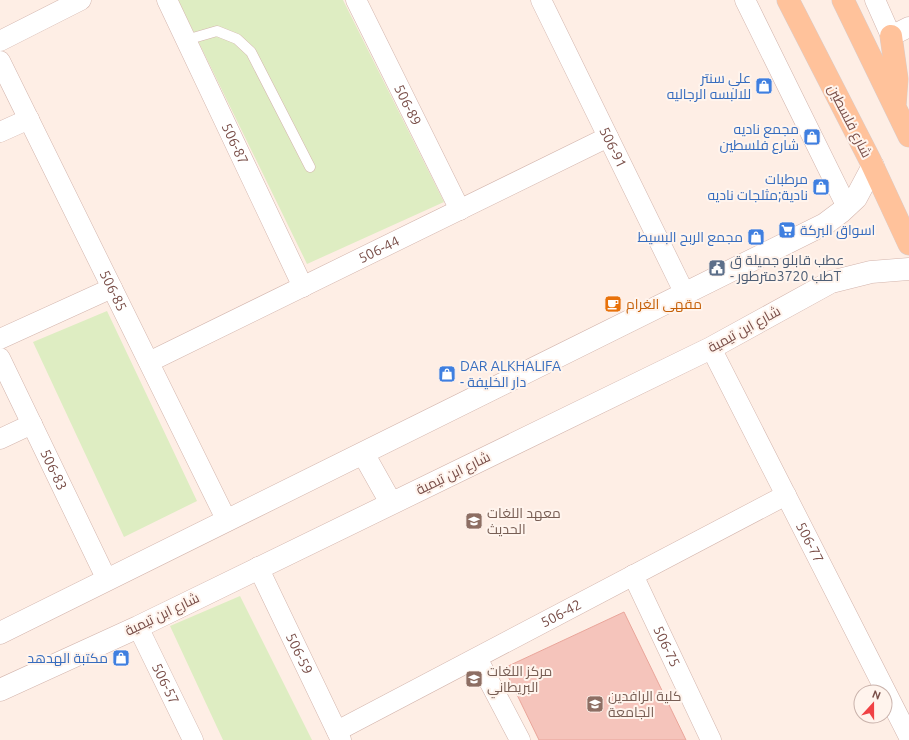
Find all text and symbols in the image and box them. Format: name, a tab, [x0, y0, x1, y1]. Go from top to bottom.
place label: علي سنتر للالبسه الرجاليه	[667, 70, 751, 102]
shop icon: علي سنتر للالبسه الرجاليه	[754, 76, 774, 96]
street label: 506-89	[391, 82, 425, 128]
street label: شارع فلسطين	[824, 82, 875, 161]
street label: 506-87	[219, 121, 252, 167]
place label: مجمع ناديه شارع فلسطين	[719, 121, 799, 154]
street label: 506-91	[596, 124, 630, 170]
shop icon: مجمع ناديه شارع فلسطين	[802, 127, 822, 147]
place label: مرطبات نادية;مثلجات ناديه	[707, 171, 808, 203]
shop icon: مرطبات نادية;مثلجات ناديه	[811, 177, 831, 197]
supermarket icon: اسواق البركة	[777, 220, 797, 240]
place label: اسواق البركة	[800, 222, 875, 239]
shop icon: مجمع الربح البسيط	[746, 227, 766, 247]
place label: مجمع الربح البسيط	[637, 229, 743, 246]
street label: 506-44	[356, 233, 402, 266]
place label: عطب قابلو جميلة ق - طب 3720مترطورT	[730, 252, 844, 284]
public building icon: عطب قابلو جميلة ق - طب 3720مترطورT	[707, 258, 727, 278]
street label: 506-85	[96, 267, 130, 314]
cafe icon: مقهى الغرام	[603, 294, 623, 314]
place label: مقهى الغرام	[626, 296, 702, 314]
street label: شارع ابن تيمية	[705, 303, 783, 356]
place label: DAR ALKHALIFA - دار الخليفة	[460, 358, 561, 390]
shop icon: DAR ALKHALIFA - دار الخليفة	[437, 364, 457, 384]
street label: 506-83	[37, 447, 71, 493]
street label: شارع ابن تيمية	[413, 448, 493, 499]
place label: معهد اللغات الحديث	[487, 505, 561, 537]
school or university icon: معهد اللغات الحديث	[464, 511, 484, 531]
street label: 506-77	[793, 519, 827, 565]
street label: شارع ابن تيمية	[122, 589, 202, 640]
street label: 506-42	[538, 596, 584, 631]
street label: 506-75	[650, 623, 683, 670]
street label: 506-59	[283, 630, 316, 677]
shop icon: مكتبة الهدهد	[111, 648, 131, 668]
place label: مكتبة الهدهد	[27, 650, 108, 666]
street label: 506-57	[149, 661, 182, 707]
place label: مركز اللغات البريطاني	[487, 663, 552, 699]
school or university icon: مركز اللغات البريطاني	[464, 669, 484, 689]
north arrow	[853, 684, 893, 724]
place label: كلية الرافدين الجامعة	[608, 688, 682, 720]
text: N	[871, 688, 883, 702]
school or university icon: كلية الرافدين الجامعة	[585, 694, 605, 714]

